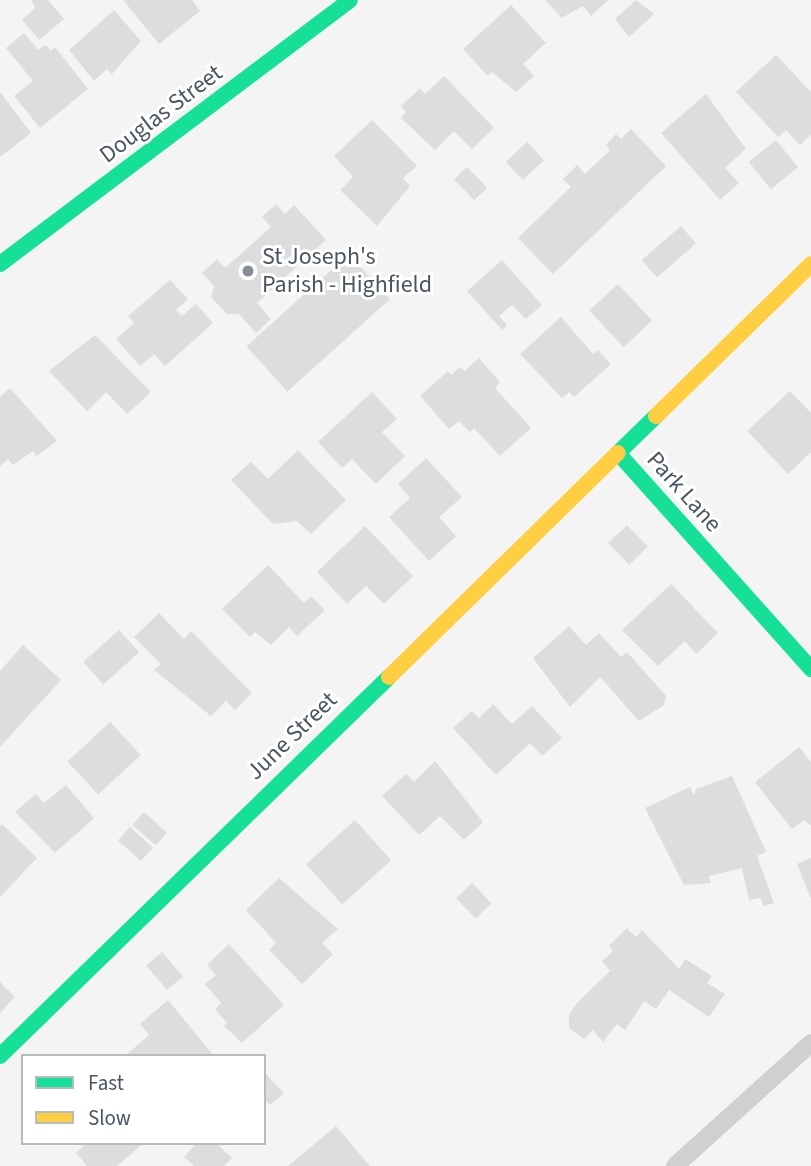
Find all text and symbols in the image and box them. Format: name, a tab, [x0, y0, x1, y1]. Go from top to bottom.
street label: Douglas Street	[94, 59, 228, 169]
place label: St Joseph's Parish - Highfield	[262, 243, 432, 299]
marker: St Joseph's Parish - Highfield	[240, 263, 256, 279]
street label: Park Lane	[640, 446, 728, 538]
street label: June Street	[241, 686, 343, 786]
legend	[21, 1054, 266, 1145]
text: Fast	[88, 1068, 124, 1098]
text: Slow	[88, 1103, 131, 1133]

